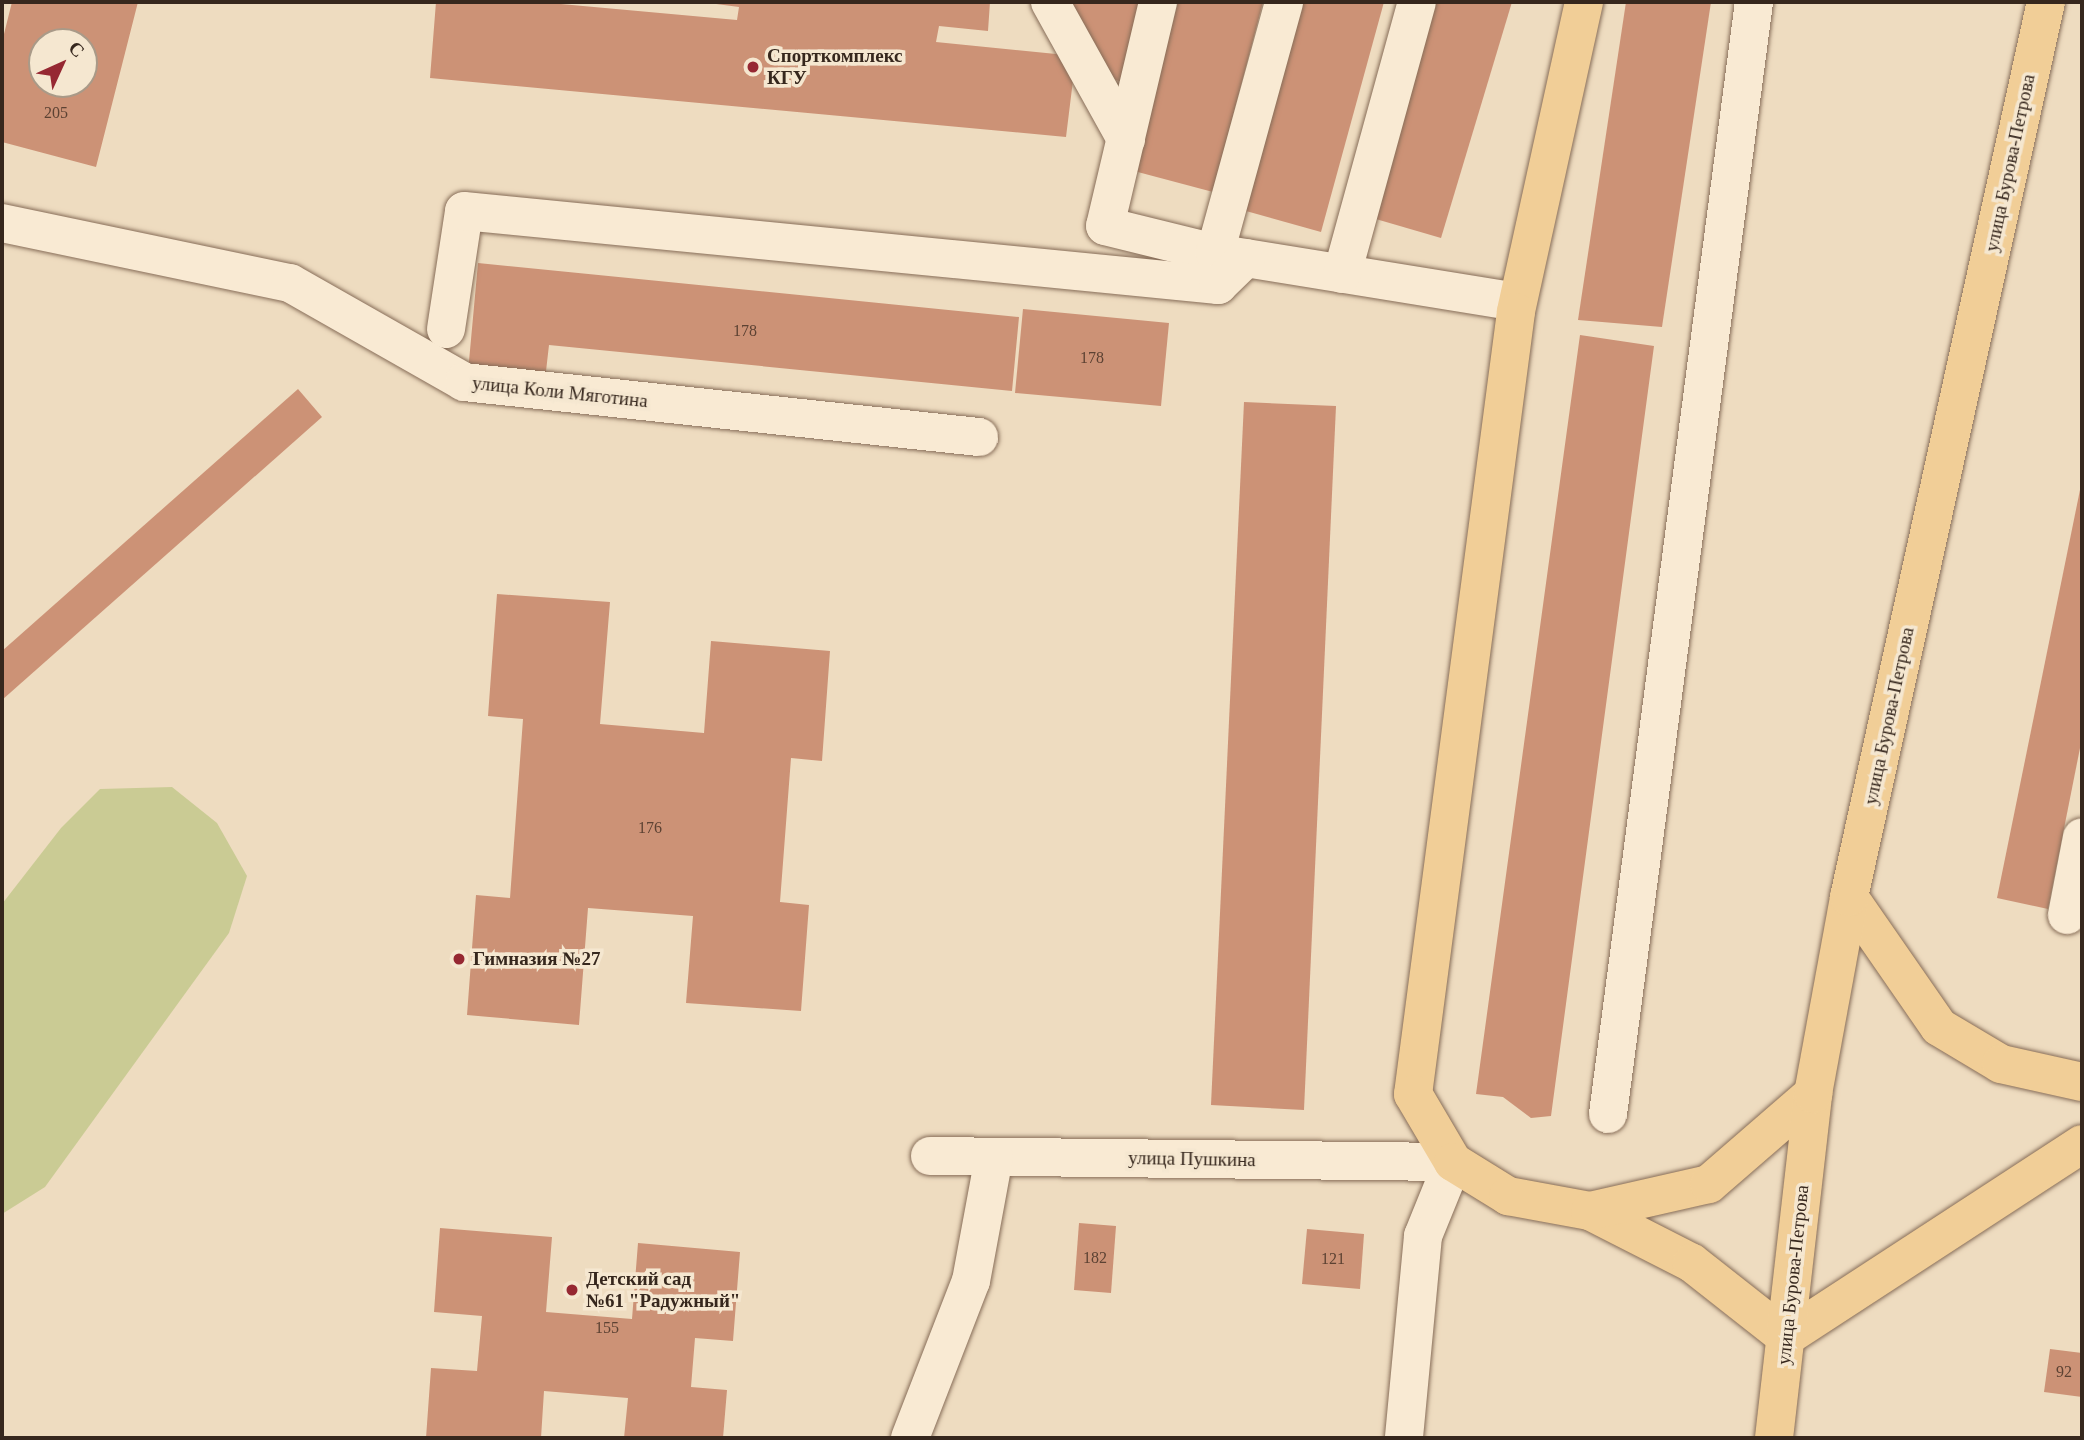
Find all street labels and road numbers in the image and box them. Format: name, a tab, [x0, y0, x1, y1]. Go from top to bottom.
street label: улица Бурова-Петрова	[1980, 72, 2040, 254]
street label: улица Коли Мяготина	[471, 371, 649, 413]
street label: улица Бурова-Петрова	[1859, 625, 1919, 807]
street label: улица Пушкина	[1128, 1146, 1256, 1172]
street label: улица Бурова-Петрова	[1772, 1184, 1814, 1366]

